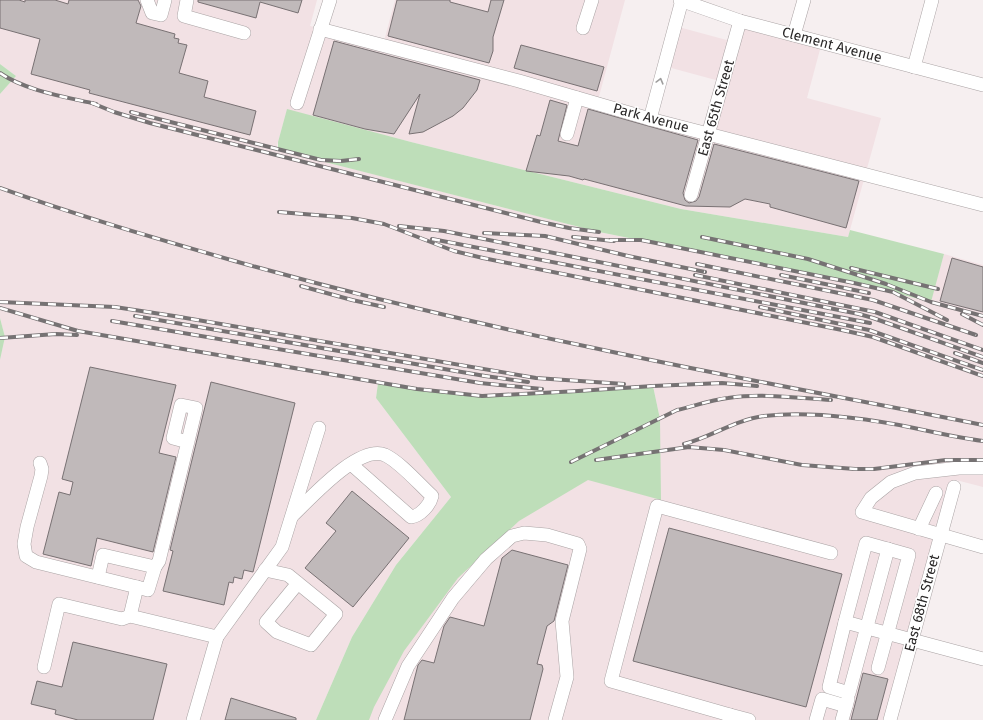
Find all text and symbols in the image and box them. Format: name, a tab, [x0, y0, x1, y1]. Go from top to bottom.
street label: Clement Avenue	[780, 24, 884, 66]
street label: East 65th Street	[694, 57, 738, 158]
one-way arrow	[656, 78, 664, 84]
street label: Park Avenue	[611, 100, 691, 136]
street label: East 68th Street	[901, 551, 943, 654]

